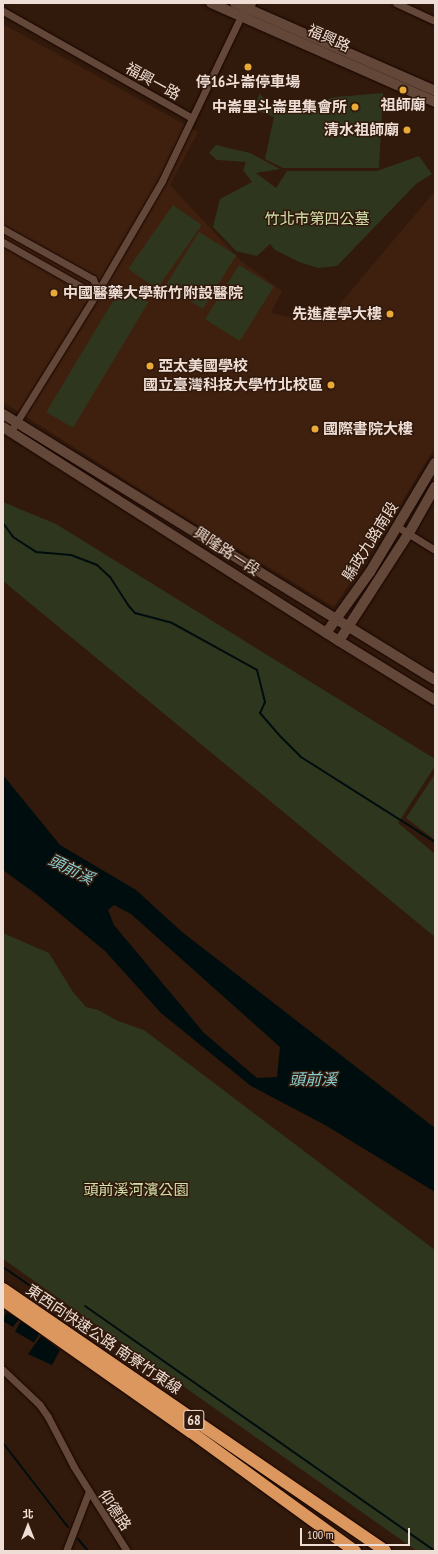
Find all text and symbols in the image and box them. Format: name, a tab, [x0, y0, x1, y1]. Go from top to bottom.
street label: 福興路	[305, 21, 353, 55]
street label: 福興一路	[122, 59, 184, 103]
marker: 停16斗崙停車場	[243, 62, 253, 72]
place label: 停16斗崙停車場	[196, 73, 300, 91]
marker: 祖師廟	[398, 85, 408, 95]
place label: 祖師廟	[381, 96, 425, 114]
place label: 中崙里斗崙里集會所	[212, 98, 347, 116]
marker: 中崙里斗崙里集會所	[350, 102, 360, 112]
place label: 清水祖師廟	[324, 121, 399, 139]
marker: 清水祖師廟	[402, 125, 412, 135]
park label: 竹北市第四公墓	[265, 210, 369, 228]
place label: 中國醫藥大學新竹附設醫院	[63, 284, 243, 302]
marker: 中國醫藥大學新竹附設醫院	[48, 287, 60, 299]
place label: 先進產學大樓	[292, 305, 382, 323]
marker: 先進產學大樓	[385, 309, 395, 319]
place label: 亞太美國學校	[158, 357, 248, 375]
marker: 亞太美國學校	[145, 361, 155, 371]
place label: 國立臺灣科技大學竹北校區	[143, 376, 323, 394]
marker: 國立臺灣科技大學竹北校區	[326, 380, 336, 390]
place label: 國際書院大樓	[323, 420, 413, 438]
marker: 國際書院大樓	[310, 424, 320, 434]
street label: 縣政九路南段	[339, 498, 401, 584]
street label: 興隆路一段	[191, 523, 263, 579]
water label: 頭前溪	[45, 850, 97, 888]
water label: 頭前溪	[289, 1069, 337, 1089]
park label: 頭前溪河濱公園	[84, 1181, 188, 1199]
street label: 東西向快速公路 南寮竹東線	[23, 1280, 185, 1398]
road number: 68	[183, 1408, 205, 1432]
street label: 仰德路	[95, 1486, 135, 1534]
north arrow	[8, 1506, 48, 1546]
text: 北	[23, 1507, 34, 1521]
scale bar	[302, 1520, 412, 1546]
text: 100 m	[307, 1527, 334, 1542]

